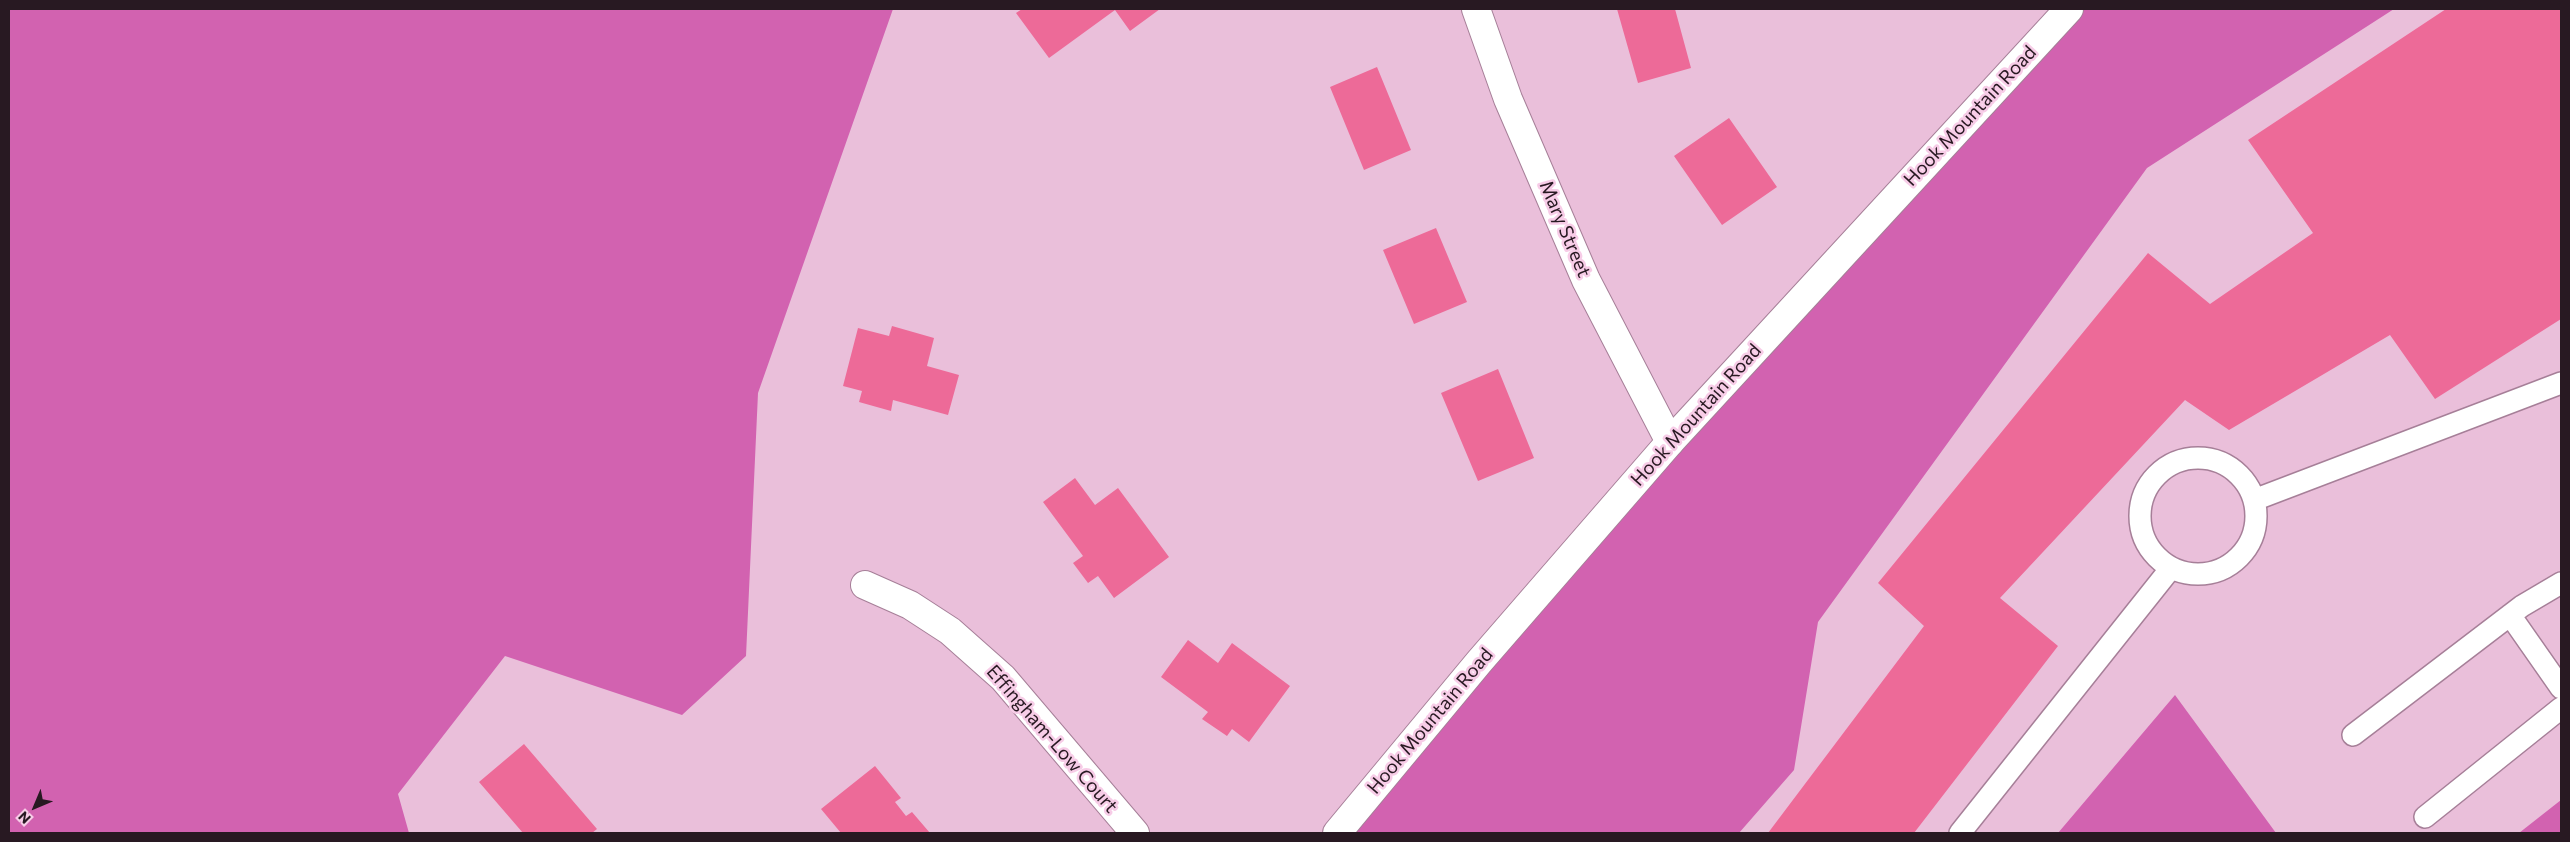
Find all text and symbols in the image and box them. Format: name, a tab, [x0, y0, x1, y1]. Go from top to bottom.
street label: Hook Mountain Road	[1899, 41, 2041, 191]
street label: Mary Street	[1534, 177, 1596, 281]
street label: Hook Mountain Road	[1626, 339, 1766, 491]
street label: Hook Mountain Road	[1362, 643, 1498, 799]
street label: Effingham-Low Court	[982, 660, 1122, 818]
north arrow	[10, 782, 60, 832]
text: N	[14, 808, 34, 828]

